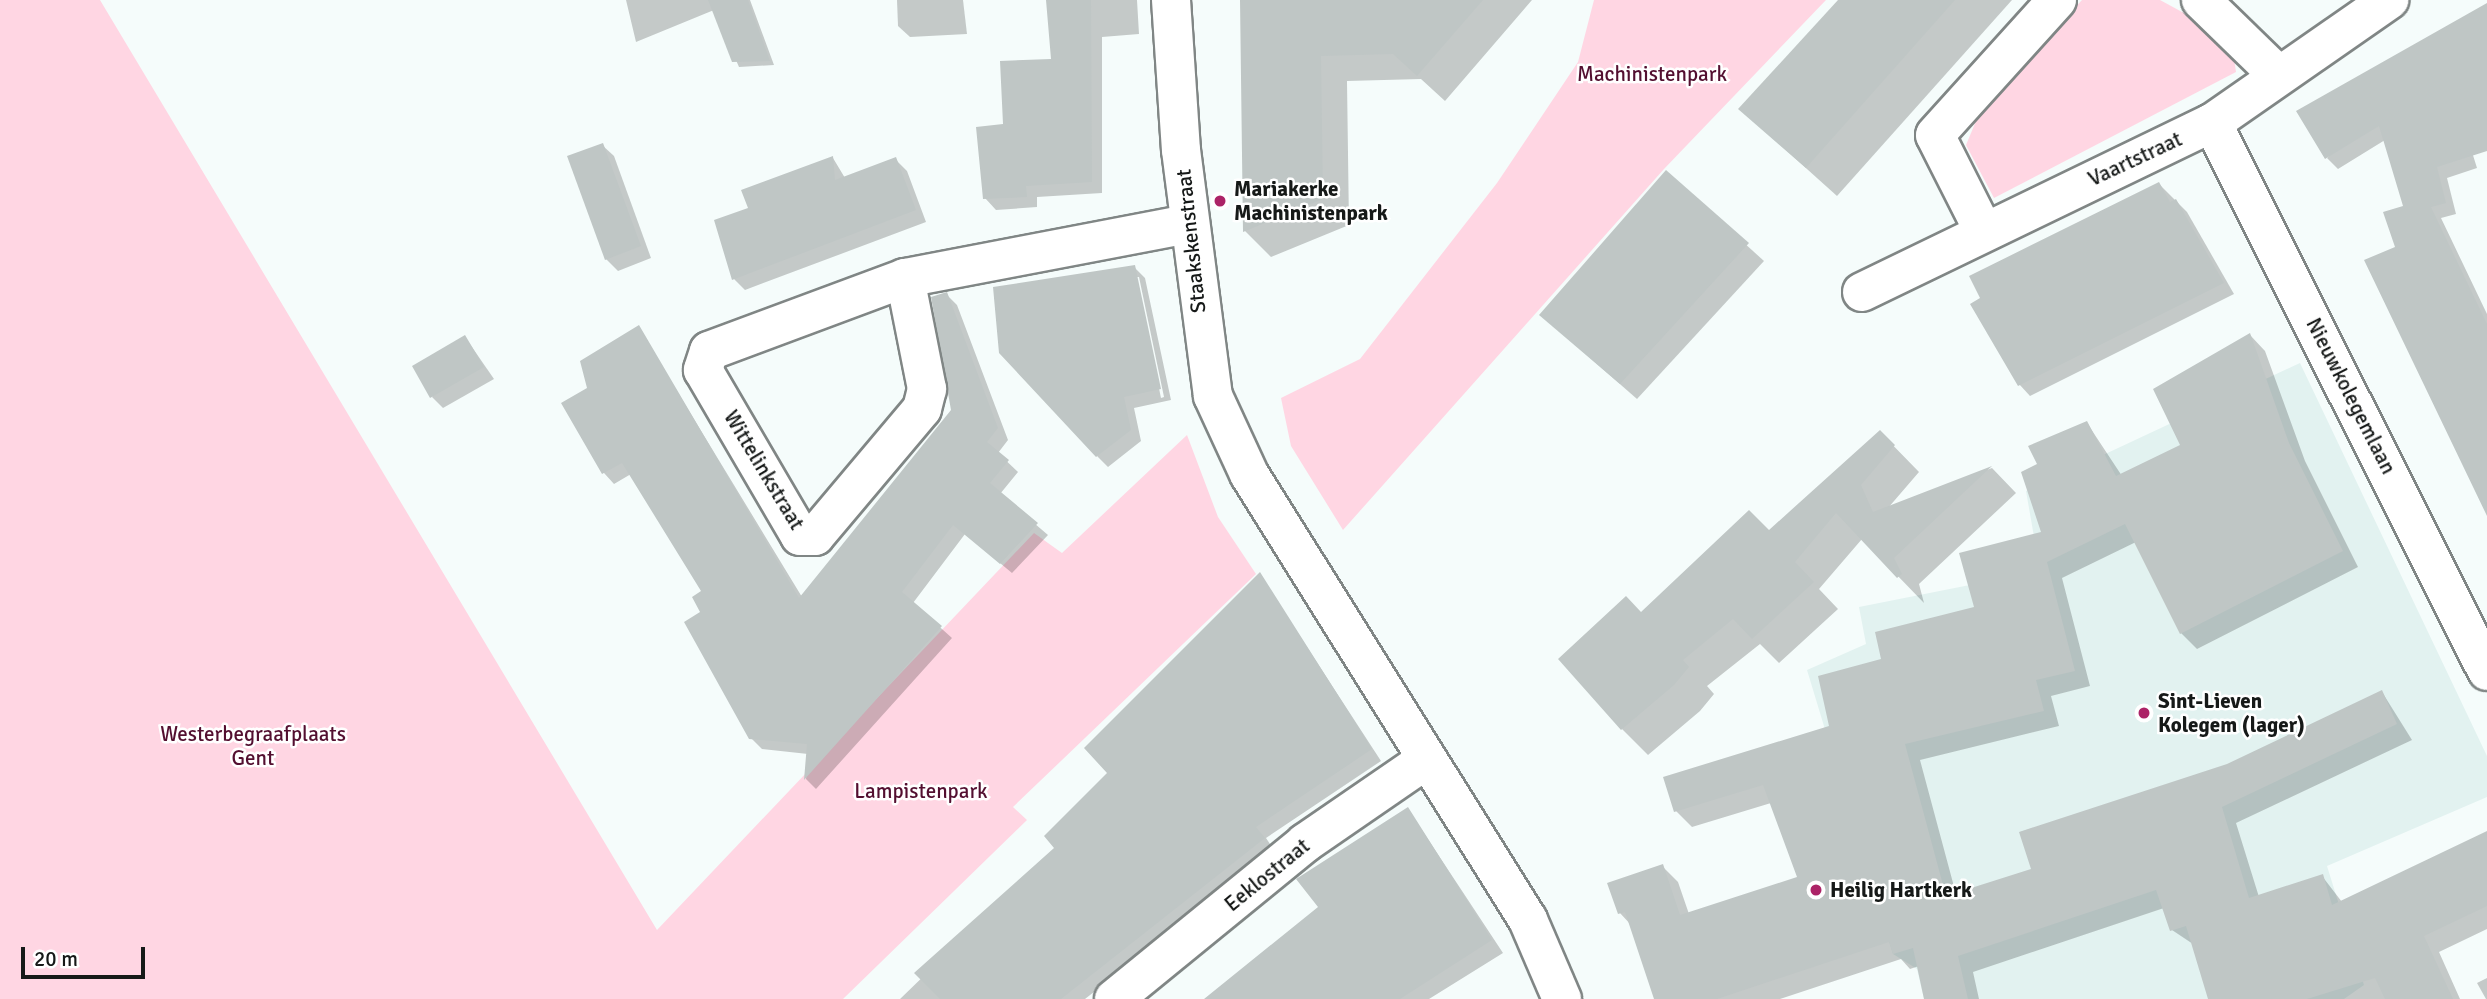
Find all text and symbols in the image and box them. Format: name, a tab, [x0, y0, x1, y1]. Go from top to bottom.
park label: Machinistenpark	[1577, 61, 1727, 87]
street label: Vaartstraat	[2084, 126, 2186, 192]
street label: Staakskenstraat	[1171, 168, 1211, 314]
place label: Mariakerke Machinistenpark	[1234, 176, 1388, 226]
marker: Mariakerke Machinistenpark	[1212, 193, 1228, 209]
street label: Nieuwkolegemlaan	[2301, 314, 2401, 478]
street label: Wittelinkstraat	[719, 406, 809, 534]
place label: Sint-Lieven Kolegem (lager)	[2158, 688, 2305, 738]
marker: Sint-Lieven Kolegem (lager)	[2136, 705, 2152, 721]
park label: Westerbegraafplaats Gent	[160, 721, 346, 771]
park label: Lampistenpark	[854, 778, 988, 804]
street label: Eeklostraat	[1220, 833, 1314, 917]
place label: Heilig Hartkerk	[1830, 877, 1972, 903]
marker: Heilig Hartkerk	[1808, 882, 1824, 898]
scale bar	[24, 932, 149, 976]
text: 20 m	[34, 946, 78, 972]

